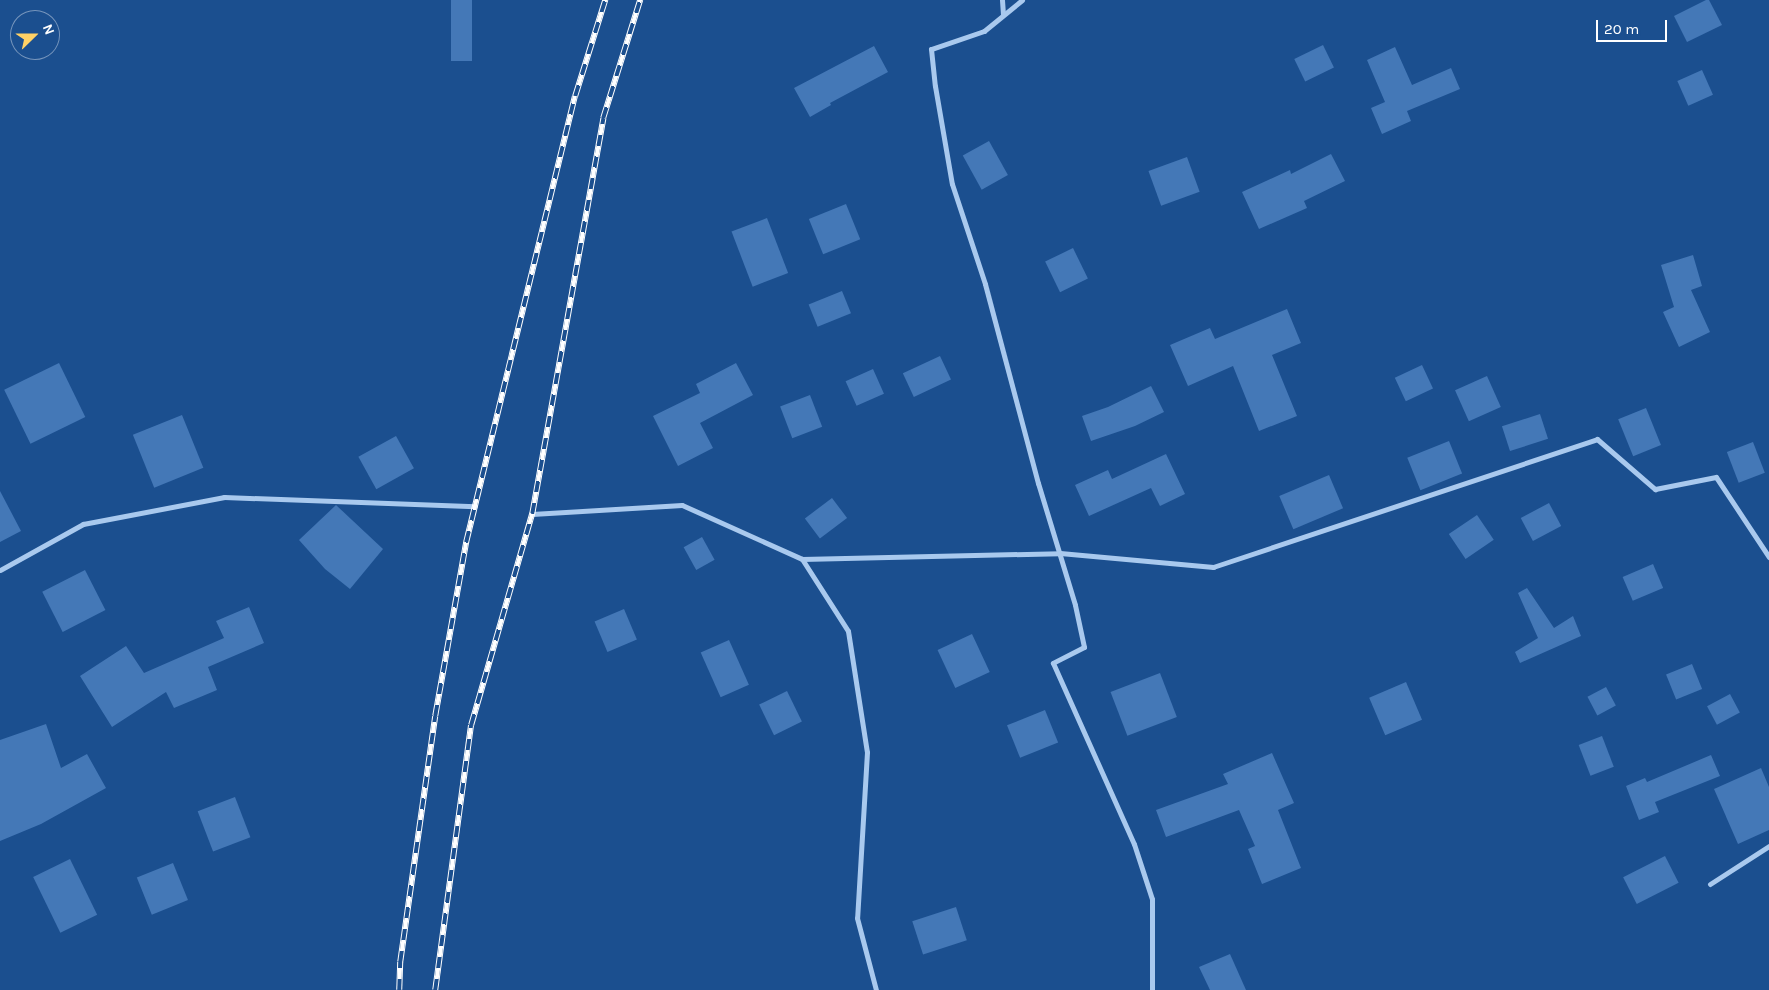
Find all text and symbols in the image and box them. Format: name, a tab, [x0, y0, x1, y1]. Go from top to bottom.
north arrow	[10, 10, 60, 60]
scale bar	[1599, 10, 1670, 42]
text: 20 m	[1604, 20, 1639, 38]
text: N	[39, 22, 58, 37]

